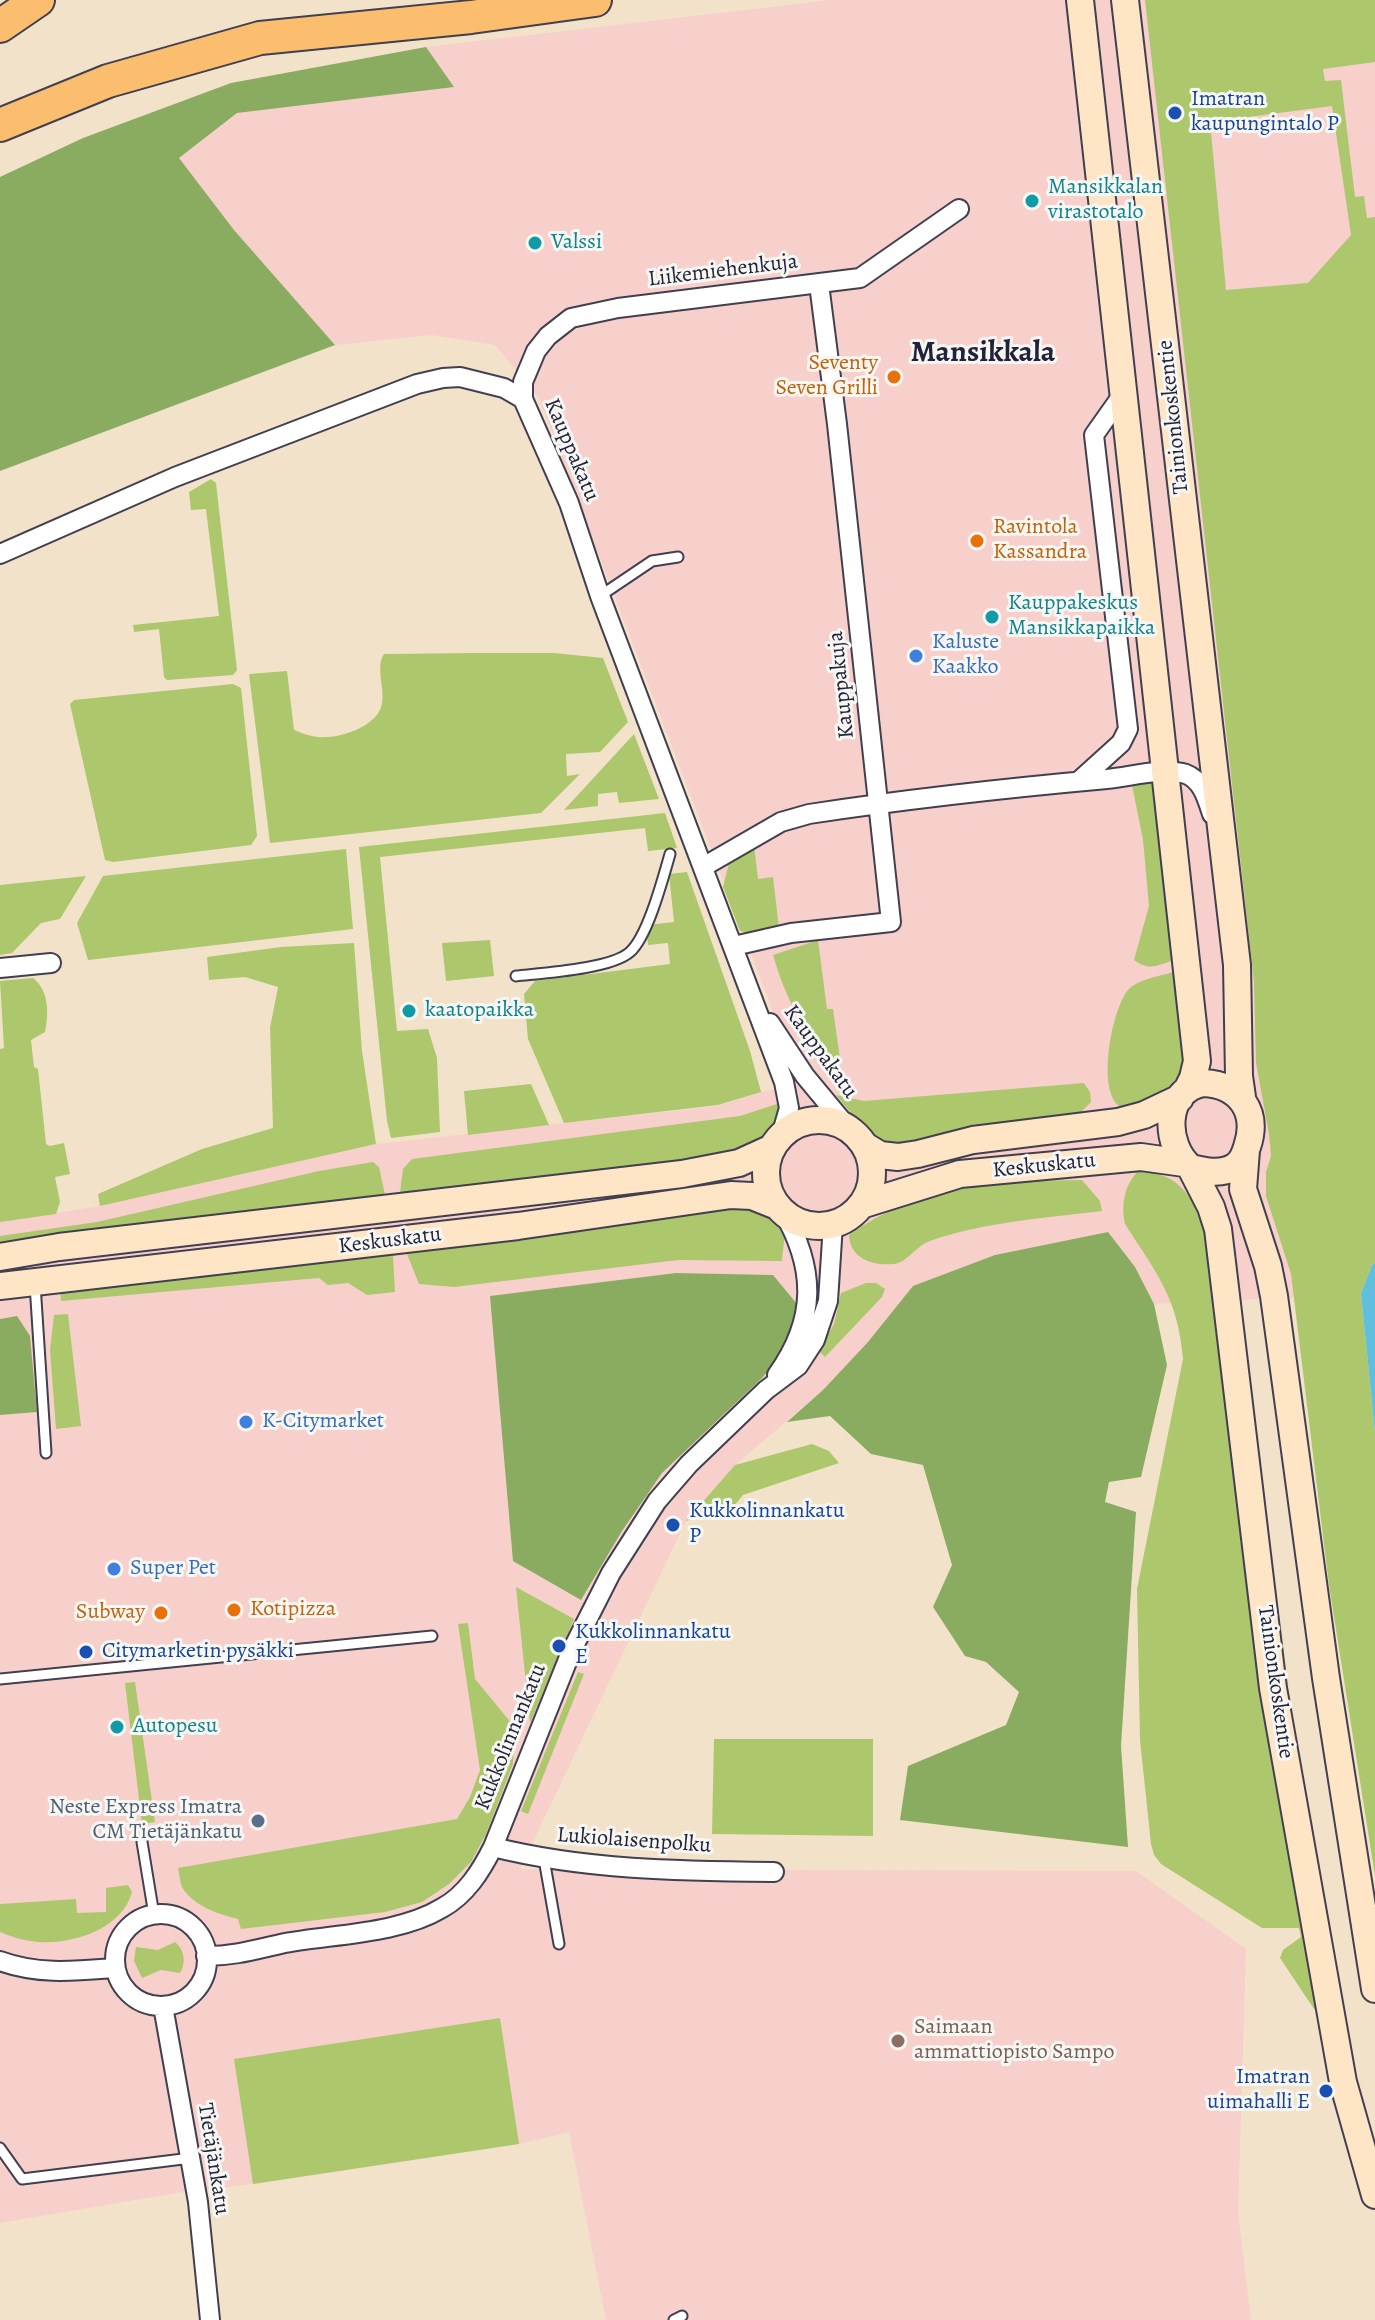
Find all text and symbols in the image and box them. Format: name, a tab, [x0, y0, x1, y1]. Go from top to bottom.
place label: Imatran kaupungintalo P	[1191, 87, 1339, 138]
marker: Imatran kaupungintalo P	[1166, 104, 1184, 122]
place label: Mansikkalan virastotalo	[1048, 175, 1163, 226]
marker: Mansikkalan virastotalo	[1023, 192, 1041, 210]
place label: Valssi	[551, 230, 602, 256]
marker: Valssi	[526, 234, 544, 252]
street label: Liikemiehenkuja	[647, 249, 799, 293]
district label: Mansikkala	[911, 336, 1055, 372]
street label: Tainionkoskentie	[1153, 339, 1195, 495]
place label: Seventy Seven Grilli	[775, 351, 878, 402]
marker: Seventy Seven Grilli	[885, 368, 903, 386]
street label: Kauppakatu	[538, 395, 604, 505]
place label: Ravintola Kassandra	[993, 515, 1087, 566]
marker: Ravintola Kassandra	[968, 532, 986, 550]
place label: Kauppakeskus Mansikkapaikka	[1008, 591, 1155, 642]
marker: Kauppakeskus Mansikkapaikka	[983, 608, 1001, 626]
street label: Kauppakuja	[823, 630, 861, 740]
place label: Kaluste Kaakko	[932, 630, 999, 682]
marker: Kaluste Kaakko	[907, 647, 925, 665]
place label: kaatopaikka	[425, 998, 534, 1024]
street label: Kauppakatu	[777, 1000, 863, 1104]
marker: kaatopaikka	[400, 1002, 418, 1020]
street label: Keskuskatu	[991, 1147, 1097, 1185]
street label: Keskuskatu	[337, 1222, 443, 1260]
place label: K-Citymarket	[262, 1409, 384, 1435]
marker: K-Citymarket	[237, 1413, 255, 1431]
place label: Kukkolinnankatu P	[689, 1499, 845, 1550]
marker: Kukkolinnankatu P	[664, 1516, 682, 1534]
place label: Super Pet	[130, 1556, 216, 1582]
marker: Super Pet	[105, 1560, 123, 1578]
place label: Kotipizza	[250, 1597, 336, 1623]
place label: Subway	[76, 1600, 145, 1626]
marker: Kotipizza	[225, 1601, 243, 1619]
marker: Subway	[152, 1604, 170, 1622]
street label: Tainionkoskentie	[1251, 1604, 1299, 1760]
place label: Kukkolinnankatu E	[575, 1620, 731, 1672]
marker: Kukkolinnankatu E	[550, 1637, 568, 1655]
place label: Citymarketin pysäkki	[102, 1639, 294, 1665]
marker: Citymarketin pysäkki	[77, 1643, 95, 1661]
street label: Kukkolinnankatu	[470, 1660, 552, 1814]
place label: Autopesu	[133, 1714, 218, 1740]
marker: Autopesu	[108, 1718, 126, 1736]
place label: Neste Express Imatra CM Tietäjänkatu	[49, 1795, 242, 1846]
marker: Neste Express Imatra CM Tietäjänkatu	[249, 1812, 267, 1830]
street label: Lukiolaisenpolku	[556, 1822, 712, 1860]
place label: Saimaan ammattiopisto Sampo	[914, 2015, 1114, 2066]
marker: Saimaan ammattiopisto Sampo	[889, 2032, 907, 2050]
place label: Imatran uimahalli E	[1207, 2065, 1310, 2116]
marker: Imatran uimahalli E	[1317, 2082, 1335, 2100]
street label: Tietäjänkatu	[191, 2101, 235, 2217]

